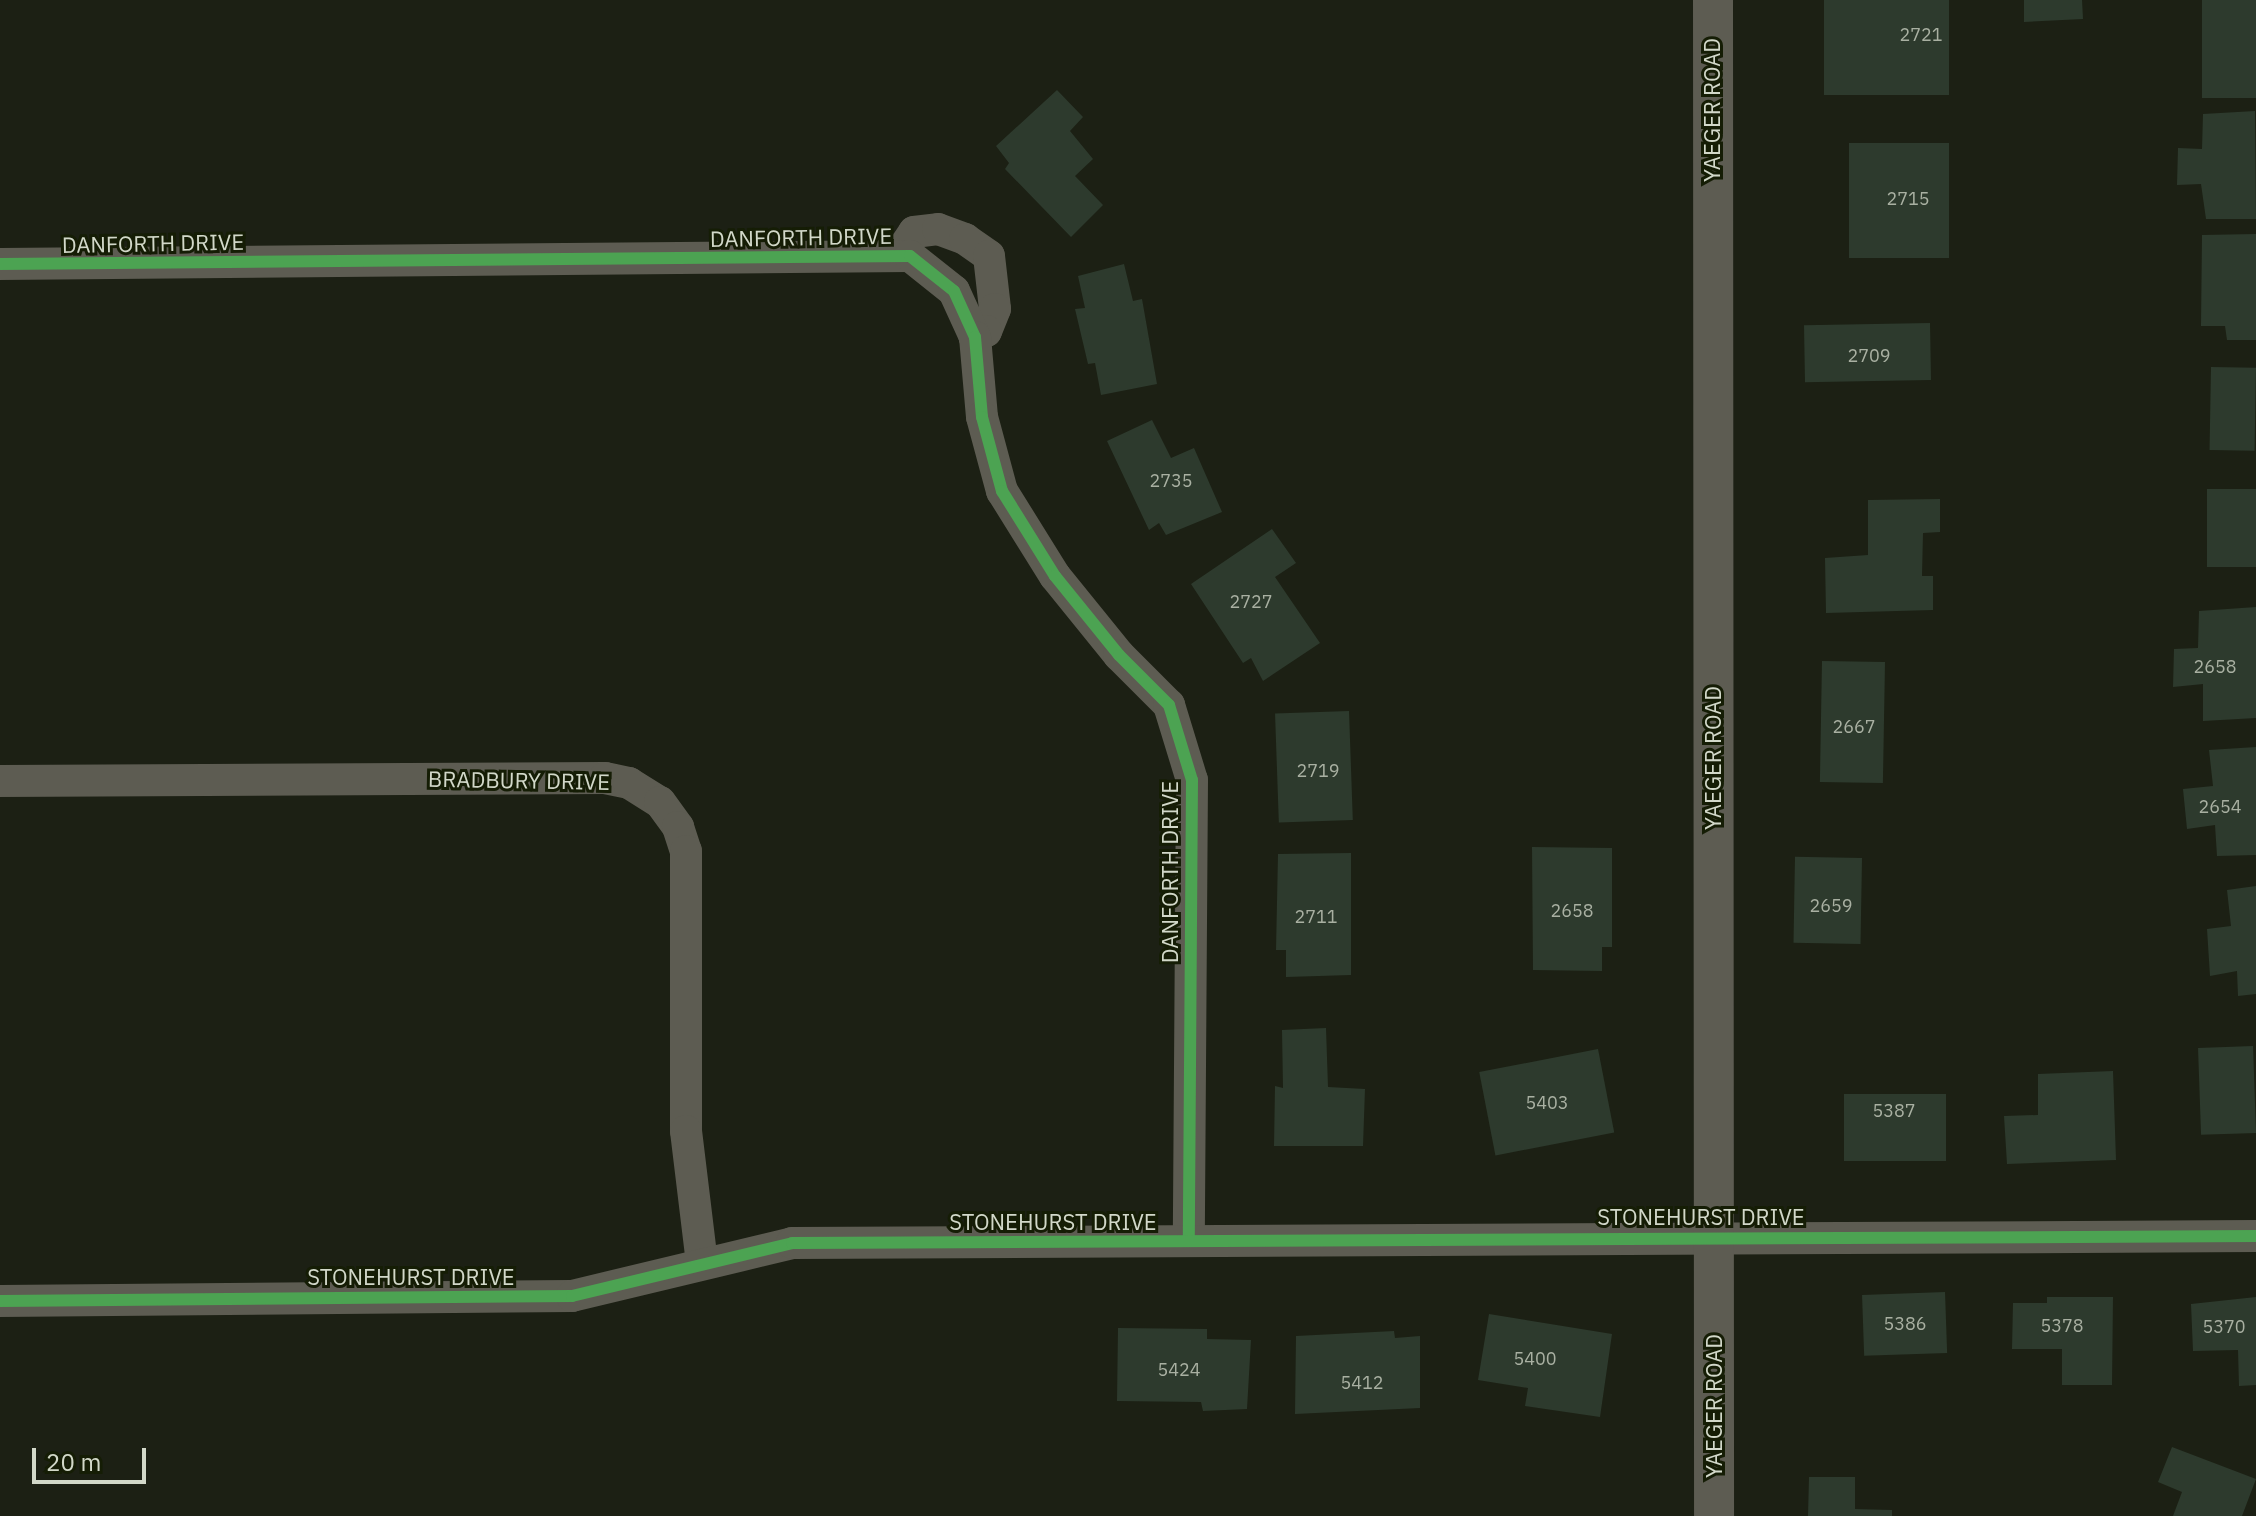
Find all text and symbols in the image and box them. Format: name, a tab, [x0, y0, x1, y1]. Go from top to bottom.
house number: 2721	[1899, 24, 1943, 46]
street label: YAEGER ROAD	[1699, 38, 1725, 182]
house number: 2715	[1886, 188, 1930, 210]
street label: DANFORTH DRIVE	[710, 222, 892, 252]
street label: DANFORTH DRIVE	[62, 228, 244, 258]
house number: 2709	[1847, 345, 1891, 367]
house number: 2735	[1149, 470, 1193, 492]
house number: 2727	[1229, 591, 1273, 613]
house number: 2658	[2193, 656, 2237, 678]
street label: YAEGER ROAD	[1700, 686, 1726, 830]
house number: 2667	[1832, 716, 1876, 738]
house number: 2719	[1296, 760, 1340, 782]
street label: BRADBURY DRIVE	[428, 765, 610, 795]
street label: DANFORTH DRIVE	[1157, 781, 1183, 963]
house number: 2654	[2198, 796, 2242, 818]
house number: 2659	[1809, 895, 1853, 917]
house number: 2658	[1550, 900, 1594, 922]
house number: 2711	[1294, 906, 1338, 928]
house number: 5403	[1525, 1092, 1569, 1114]
house number: 5387	[1872, 1100, 1916, 1122]
street label: STONEHURST DRIVE	[1597, 1204, 1805, 1230]
street label: STONEHURST DRIVE	[949, 1209, 1157, 1235]
street label: STONEHURST DRIVE	[307, 1264, 515, 1290]
house number: 5386	[1883, 1313, 1927, 1335]
house number: 5378	[2040, 1315, 2084, 1337]
house number: 5370	[2202, 1316, 2246, 1338]
street label: YAEGER ROAD	[1701, 1334, 1727, 1478]
house number: 5400	[1513, 1348, 1557, 1370]
house number: 5424	[1157, 1359, 1201, 1381]
house number: 5412	[1340, 1372, 1384, 1394]
scale bar	[36, 1432, 150, 1482]
text: 20 m	[46, 1446, 101, 1478]

